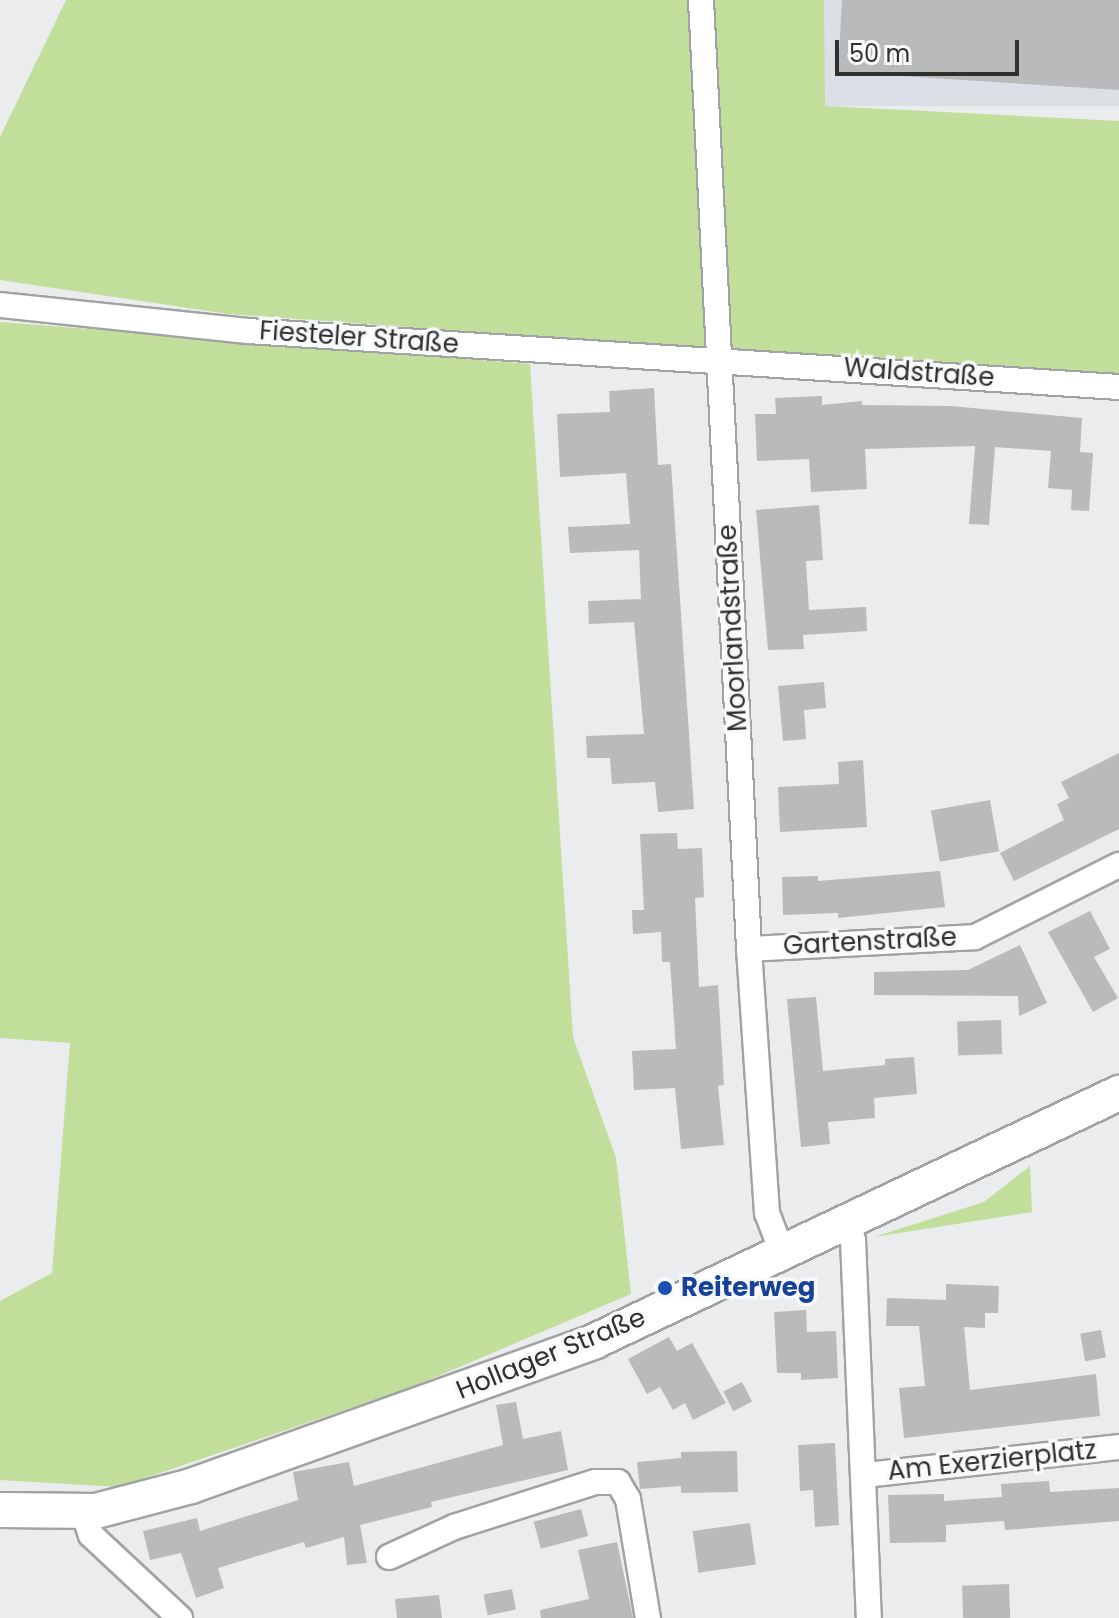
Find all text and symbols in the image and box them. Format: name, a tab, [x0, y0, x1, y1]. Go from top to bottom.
scale bar	[839, 24, 1023, 74]
text: 50 m	[849, 37, 910, 70]
street label: Fiesteler Straße	[258, 315, 460, 361]
street label: Waldstraße	[843, 352, 995, 394]
street label: Moorlandstraße	[712, 523, 754, 733]
street label: Gartenstraße	[782, 922, 958, 962]
place label: Reiterweg	[681, 1272, 816, 1304]
marker: Reiterweg	[656, 1279, 674, 1297]
street label: Hollager Straße	[452, 1302, 650, 1406]
street label: Am Exerzierplatz	[886, 1435, 1098, 1487]

